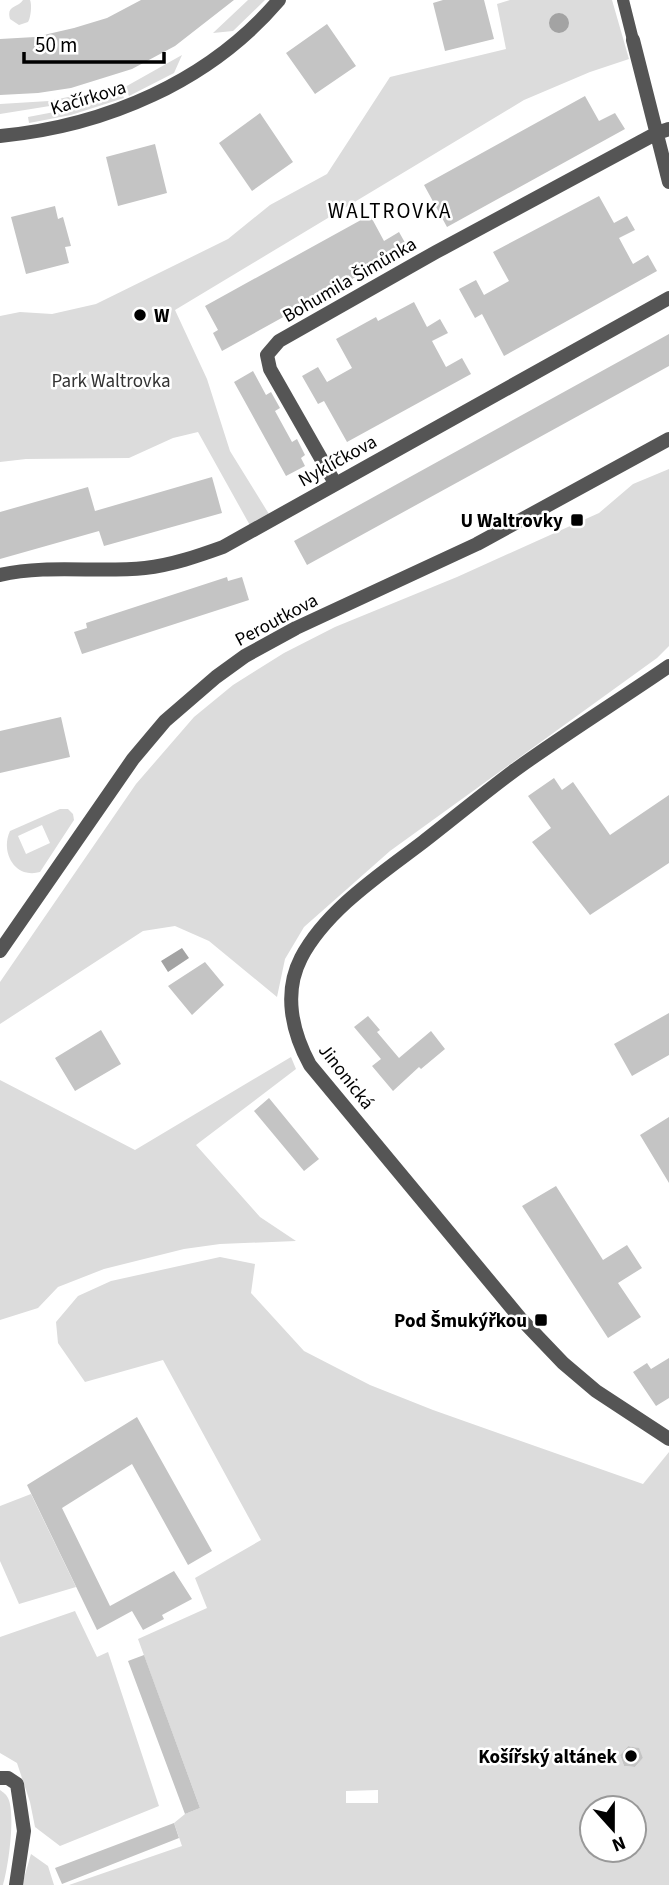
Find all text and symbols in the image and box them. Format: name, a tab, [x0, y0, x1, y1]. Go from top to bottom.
scale bar	[24, 21, 164, 65]
text: 50 m	[35, 30, 77, 60]
street label: Kačírkova	[47, 74, 130, 123]
district label: WALTROVKA	[328, 196, 452, 226]
street label: Bohumila Šimůnka	[278, 231, 422, 330]
place label: W	[154, 303, 170, 330]
marker: W	[132, 307, 148, 323]
park label: Park Waltrovka	[51, 368, 171, 395]
street label: Nyklíčkova	[294, 429, 382, 494]
place label: U Waltrovky	[461, 508, 563, 535]
marker: U Waltrovky	[569, 512, 585, 528]
street label: Peroutkova	[230, 587, 323, 653]
street label: Jinonická	[311, 1038, 380, 1116]
place label: Pod Šmukýřkou	[394, 1308, 527, 1335]
marker: Pod Šmukýřkou	[533, 1312, 549, 1328]
place label: Košířský altánek	[478, 1744, 618, 1771]
marker: Košířský altánek	[623, 1748, 639, 1764]
north arrow	[578, 1794, 648, 1864]
text: N	[608, 1829, 629, 1858]

